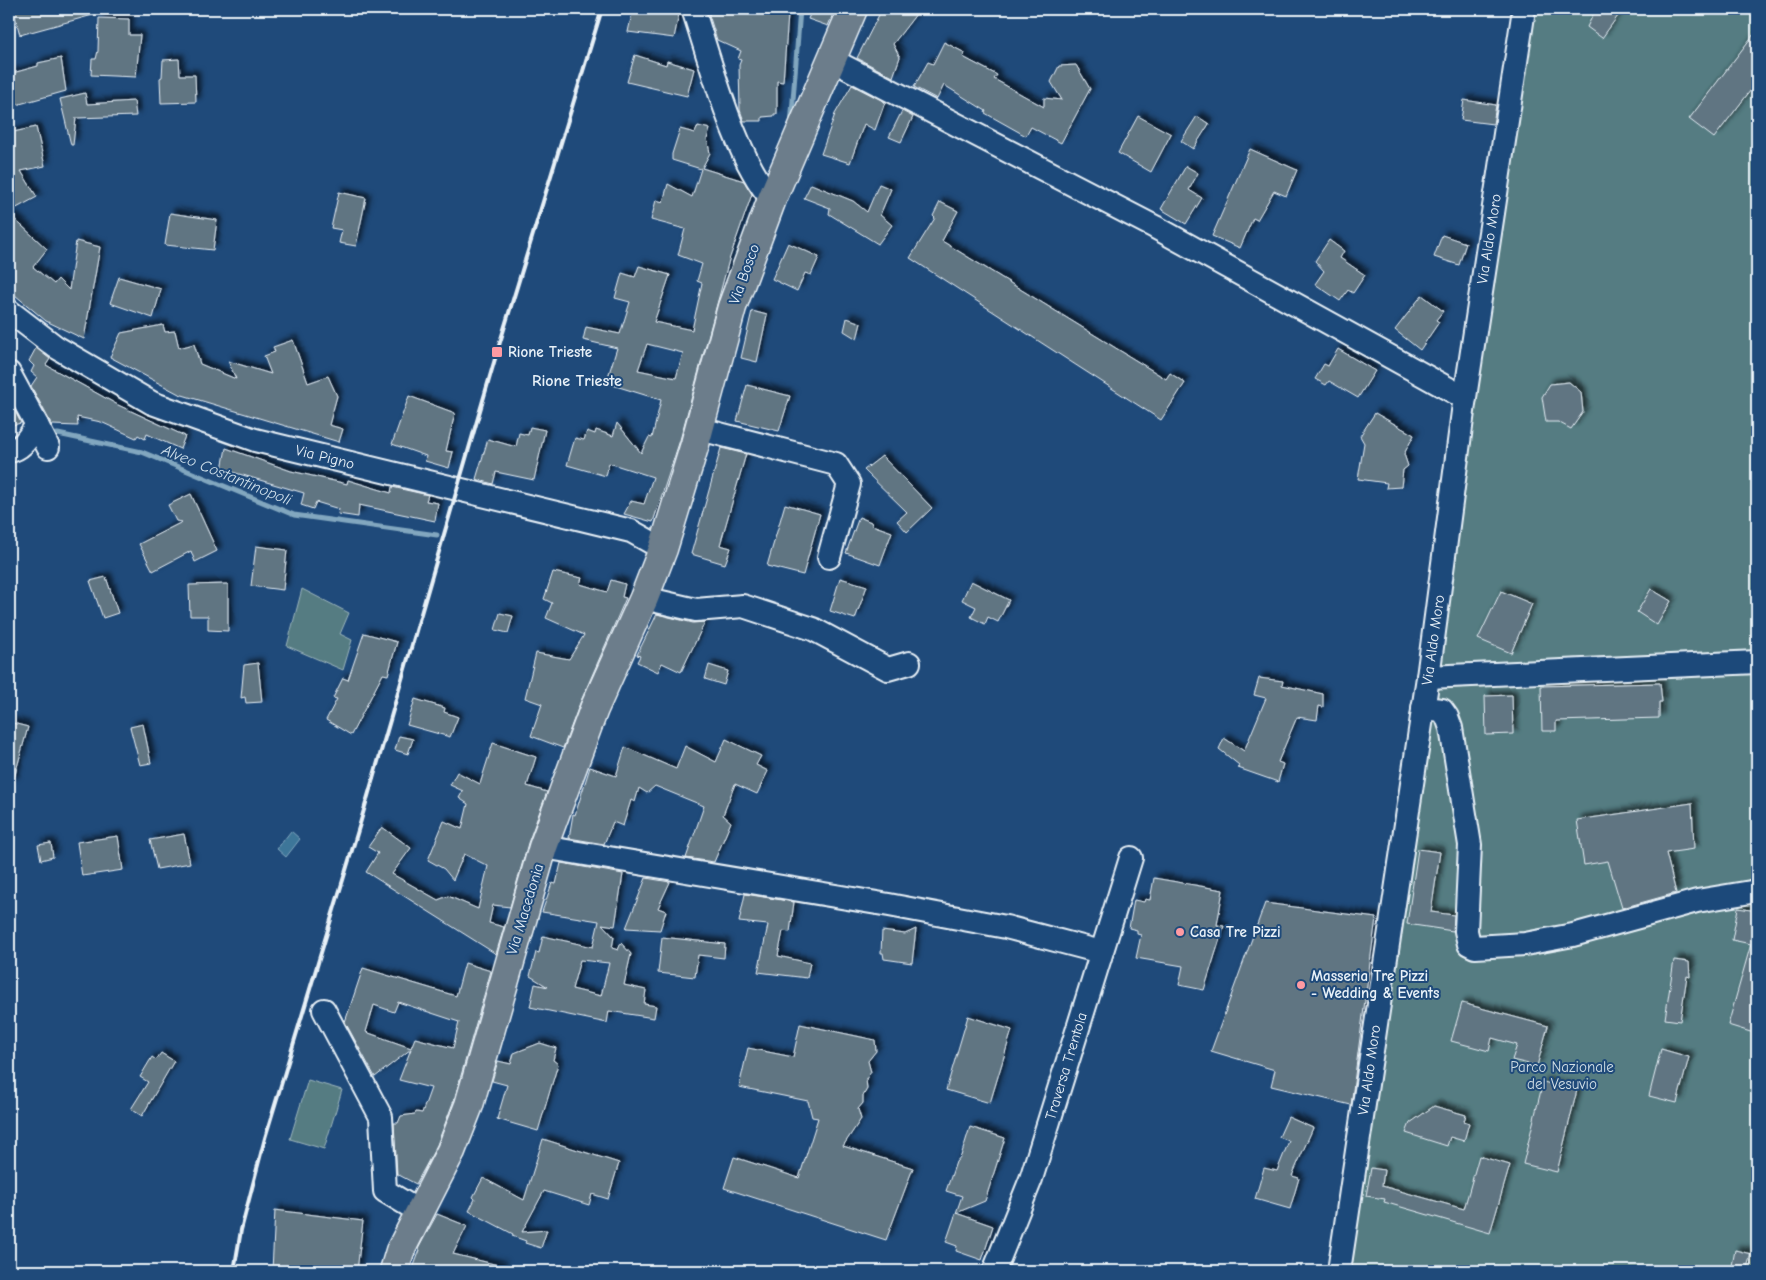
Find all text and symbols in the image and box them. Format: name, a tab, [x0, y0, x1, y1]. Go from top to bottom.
street label: Via Aldo Moro	[1473, 192, 1505, 285]
street label: Via Bosco	[725, 241, 763, 307]
place label: Rione Trieste	[508, 343, 592, 361]
marker: Rione Trieste	[490, 345, 504, 359]
district label: Rione Trieste	[532, 372, 622, 390]
water label: Alveo Costantinopoli	[158, 440, 294, 509]
street label: Via Pigno	[294, 441, 356, 473]
street label: Via Aldo Moro	[1418, 594, 1448, 686]
street label: Via Macedonia	[503, 861, 547, 957]
place label: Casa Tre Pizzi	[1190, 923, 1281, 941]
marker: Casa Tre Pizzi	[1174, 926, 1186, 938]
place label: Masseria Tre Pizzi - Wedding & Events	[1311, 967, 1439, 1002]
marker: Masseria Tre Pizzi - Wedding & Events	[1295, 979, 1307, 991]
street label: Traversa Trentola	[1041, 1010, 1091, 1122]
street label: Via Aldo Moro	[1354, 1024, 1384, 1116]
park label: Parco Nazionale del Vesuvio	[1510, 1058, 1614, 1093]

